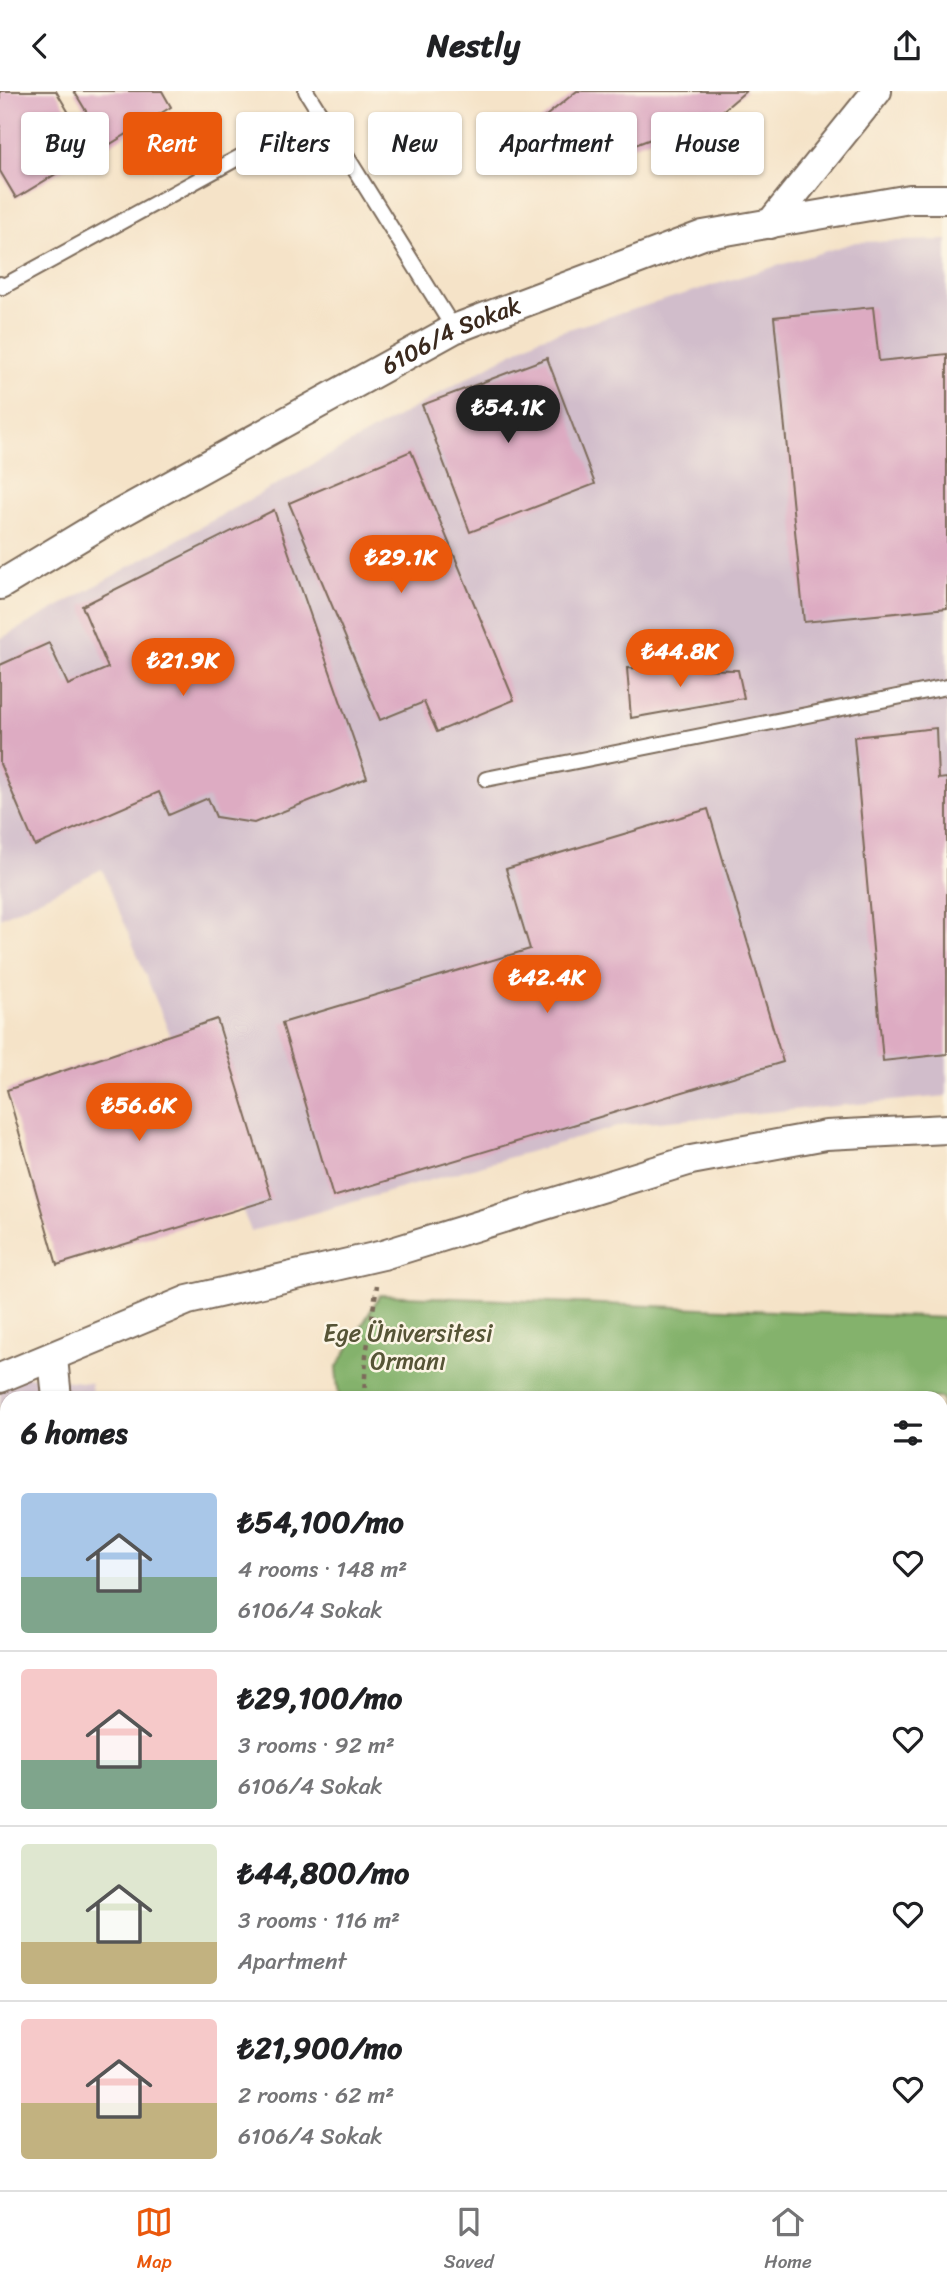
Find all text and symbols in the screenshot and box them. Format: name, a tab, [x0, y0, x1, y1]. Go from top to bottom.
text: Nestly	[427, 17, 520, 74]
icon: back	[21, 27, 59, 65]
icon: share	[888, 27, 926, 65]
chip: Buy	[21, 112, 109, 175]
chip: Rent	[123, 112, 222, 175]
chip: Filters	[236, 112, 354, 175]
chip: New	[368, 112, 462, 175]
chip: Apartment	[476, 112, 637, 175]
chip: House	[651, 112, 764, 175]
street label: 6106/4 Sokak	[373, 285, 527, 386]
pin: ₺54.1K	[451, 385, 565, 445]
text: ₺54.1K	[472, 387, 544, 428]
pin: ₺29.1K	[344, 535, 458, 595]
text: ₺29.1K	[366, 537, 436, 578]
pin: ₺44.8K	[623, 629, 737, 689]
text: ₺44.8K	[642, 631, 718, 672]
pin: ₺21.9K	[126, 639, 240, 698]
text: ₺21.9K	[148, 640, 218, 681]
pin: ₺42.4K	[490, 955, 604, 1015]
text: ₺42.4K	[509, 957, 585, 998]
pin: ₺56.6K	[82, 1083, 196, 1143]
text: ₺56.6K	[102, 1085, 176, 1126]
park label: Ege Üniversitesi Ormanı	[323, 1312, 493, 1382]
text: 6 homes	[21, 1406, 128, 1460]
icon: filters	[889, 1414, 927, 1452]
text: ₺54,100/mo	[238, 1495, 404, 1549]
icon: home	[77, 1521, 161, 1605]
icon: heart	[889, 1544, 927, 1582]
text: 4 rooms · 148 m²	[238, 1549, 407, 1590]
text: 6106/4 Sokak	[238, 1590, 382, 1631]
text: ₺29,100/mo	[238, 1671, 402, 1725]
icon: home	[77, 1697, 161, 1781]
icon: heart	[889, 1720, 927, 1758]
text: 3 rooms · 92 m²	[238, 1725, 395, 1766]
text: 6106/4 Sokak	[238, 1766, 382, 1807]
text: ₺44,800/mo	[238, 1846, 409, 1900]
icon: home	[77, 1872, 161, 1956]
icon: heart	[889, 1895, 927, 1933]
text: 3 rooms · 116 m²	[238, 1900, 400, 1941]
text: Apartment	[238, 1941, 347, 1982]
text: ₺21,900/mo	[238, 2021, 402, 2075]
icon: home	[77, 2047, 161, 2131]
icon: heart	[889, 2070, 927, 2108]
text: 2 rooms · 62 m²	[238, 2075, 394, 2116]
text: 6106/4 Sokak	[238, 2116, 382, 2157]
tab: Map	[135, 2203, 173, 2278]
tab: Saved	[444, 2203, 494, 2278]
tab: Home	[764, 2203, 812, 2278]

